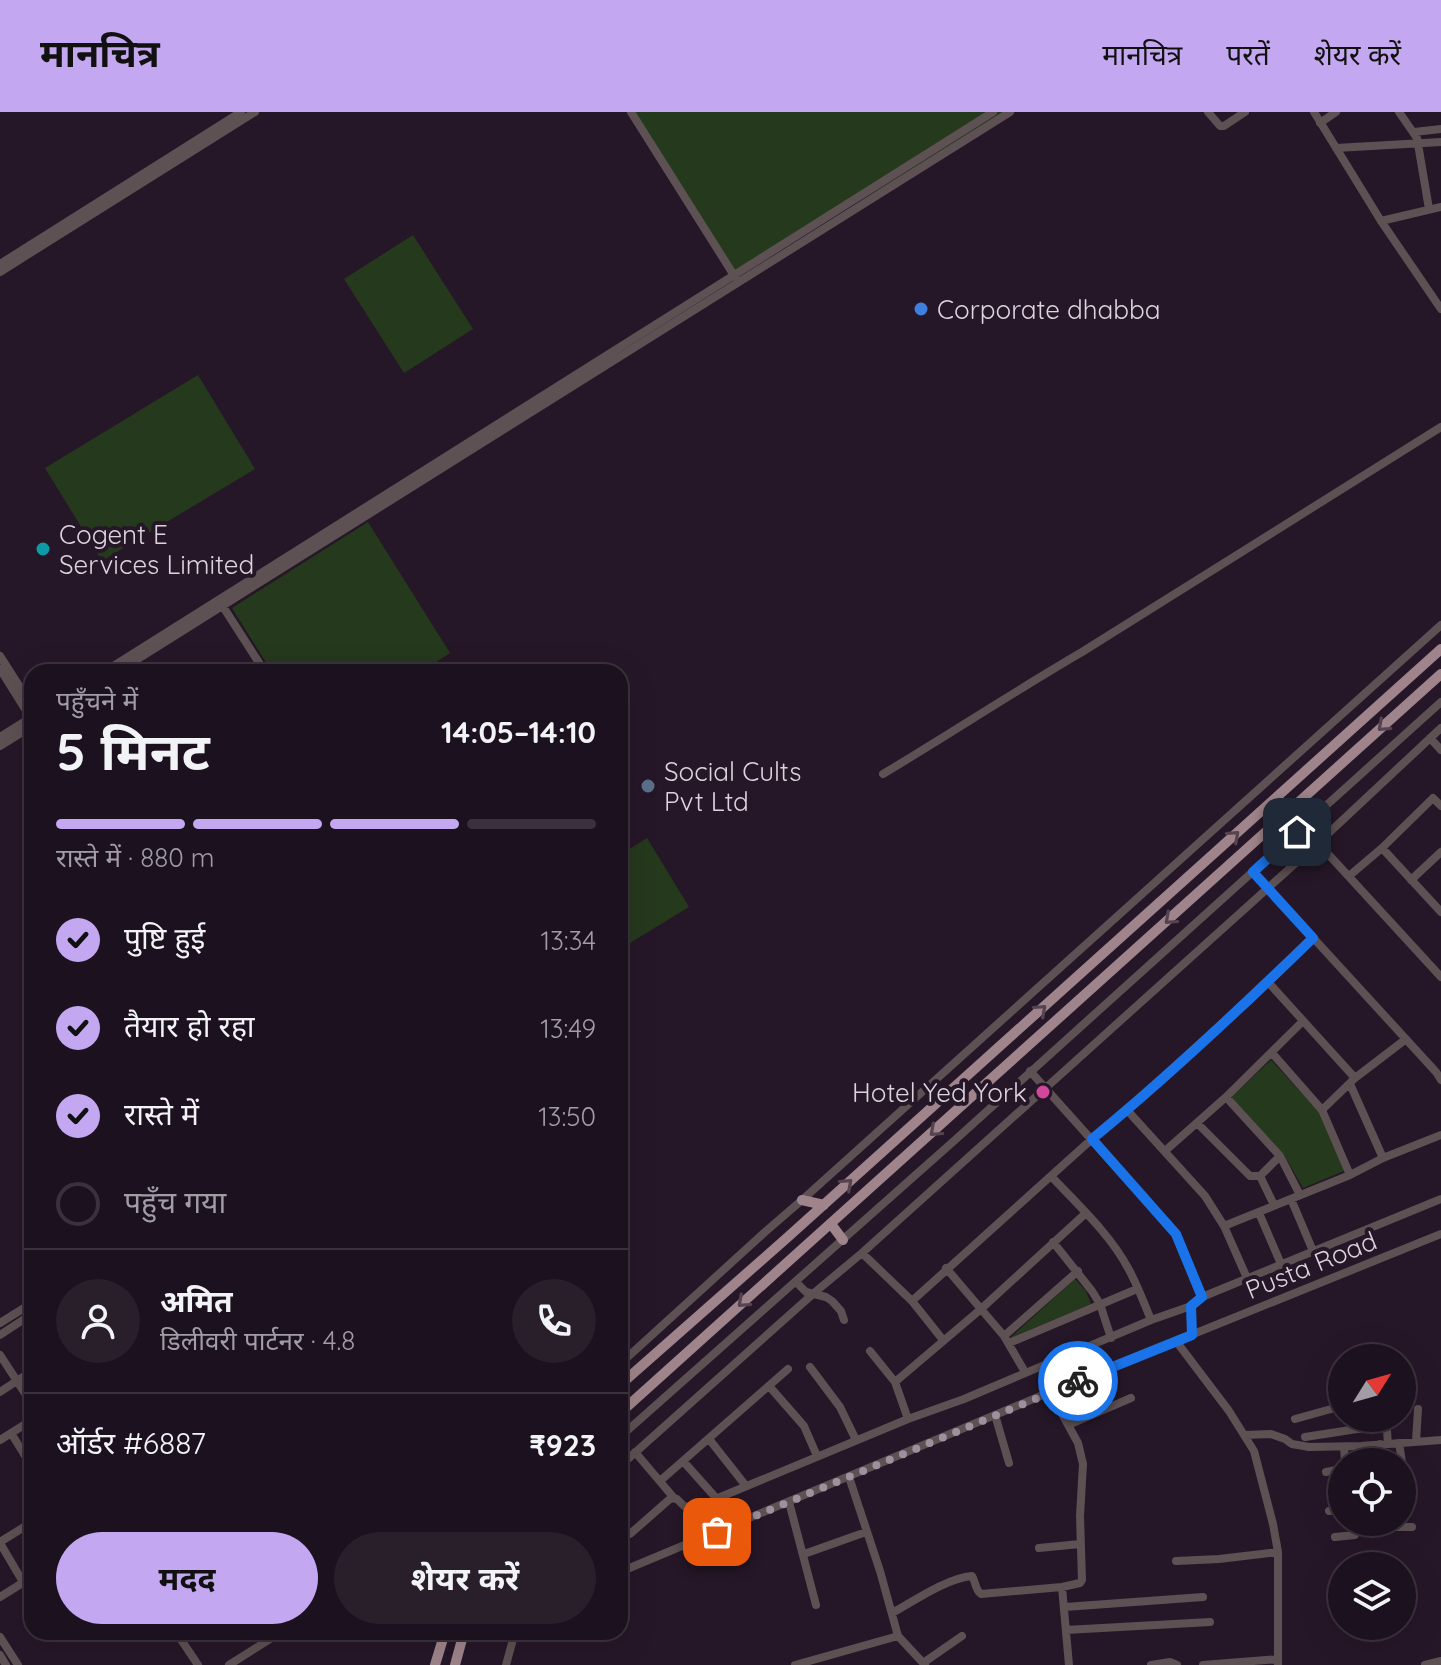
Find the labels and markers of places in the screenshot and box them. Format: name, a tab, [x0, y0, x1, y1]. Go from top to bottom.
place label: Corporate dhabba	[937, 293, 1161, 326]
marker: Corporate dhabba	[912, 300, 930, 318]
place label: Cogent E Services Limited	[59, 518, 254, 581]
marker: Cogent E Services Limited	[34, 540, 52, 558]
place label: Social Cults Pvt Ltd	[664, 755, 801, 818]
marker: Social Cults Pvt Ltd	[639, 777, 657, 795]
pin	[1263, 798, 1331, 866]
place label: Hotel Yed York	[852, 1076, 1027, 1109]
marker: Hotel Yed York	[1034, 1083, 1052, 1101]
pin	[683, 1498, 751, 1566]

